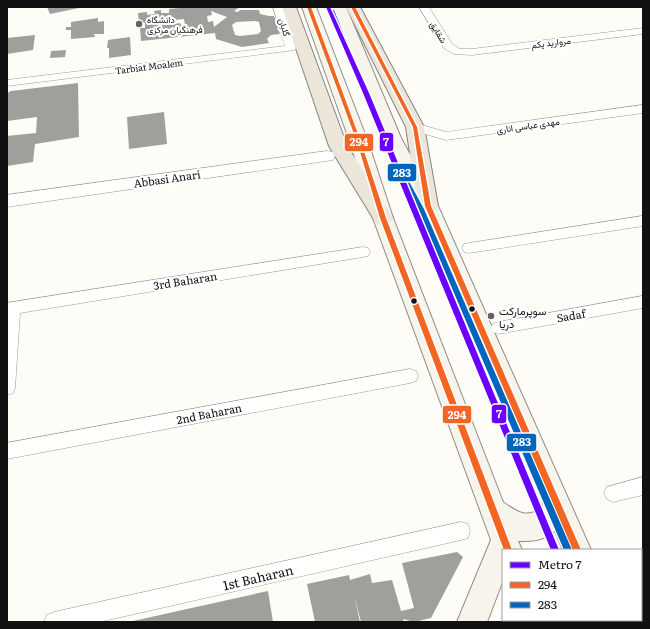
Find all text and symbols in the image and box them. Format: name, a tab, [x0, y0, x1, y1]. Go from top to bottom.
place label: دانشگاه فرهنگیان مرکزی	[147, 12, 203, 36]
street label: گلبان	[275, 16, 295, 38]
street label: شقایق	[427, 18, 451, 46]
marker: دانشگاه فرهنگیان مرکزی	[134, 19, 144, 29]
street label: مروارید یکم	[530, 33, 572, 51]
street label: Tarbiat Moalem	[114, 55, 184, 77]
street label: مهدی عباسی اناری	[496, 114, 561, 136]
line badge: 7	[379, 132, 394, 152]
line badge: 294	[344, 133, 374, 152]
text: 294	[350, 133, 369, 149]
text: 7	[383, 133, 389, 149]
line badge: 283	[387, 163, 417, 182]
text: 283	[393, 164, 411, 180]
street label: Abbasi Anari	[133, 165, 202, 191]
street label: 3rd Baharan	[152, 267, 218, 293]
unlabelled marker	[409, 296, 419, 306]
place label: سوپرمارکت دریا	[499, 302, 547, 331]
unlabelled marker	[467, 304, 477, 314]
street label: Sadaf	[555, 304, 588, 325]
marker: سوپرمارکت دریا	[486, 311, 496, 321]
street label: 2nd Baharan	[175, 399, 243, 427]
line badge: 7	[491, 404, 507, 424]
line badge: 294	[442, 405, 472, 424]
text: 7	[496, 405, 502, 421]
text: 294	[448, 406, 467, 422]
line badge: 283	[506, 433, 537, 452]
text: 283	[513, 433, 531, 449]
legend	[502, 549, 642, 621]
text: Metro 7	[538, 555, 582, 573]
street label: 1st Baharan	[221, 560, 295, 594]
text: 294	[538, 575, 557, 593]
text: 283	[538, 595, 557, 613]

